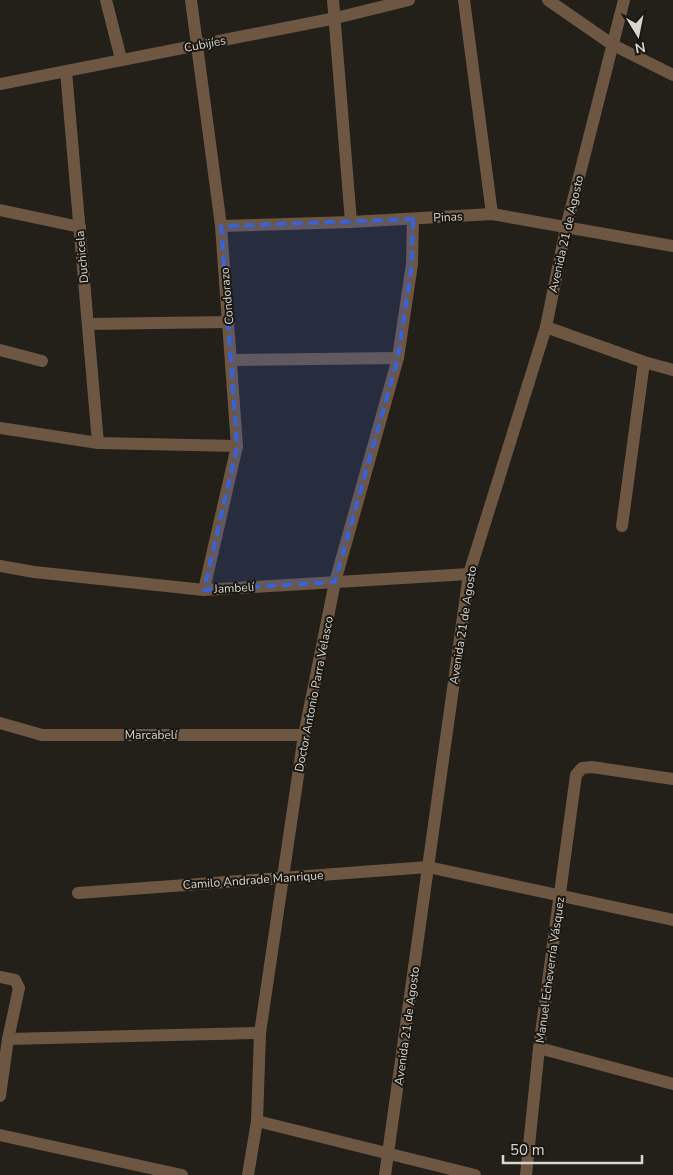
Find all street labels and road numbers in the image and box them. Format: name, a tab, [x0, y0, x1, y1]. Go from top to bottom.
street label: Cubijíes	[183, 32, 227, 56]
street label: Avenida 21 de Agosto	[545, 174, 587, 294]
street label: Pinas	[433, 208, 463, 226]
street label: Duchicela	[72, 230, 92, 284]
street label: Condorazo	[216, 266, 237, 325]
street label: Avenida 21 de Agosto	[446, 564, 480, 685]
street label: Jambelí	[212, 579, 256, 597]
street label: Doctor Antonio Parra Velasco	[291, 614, 337, 773]
street label: Marcabelí	[125, 727, 178, 743]
street label: Camilo Andrade Manrique	[182, 867, 324, 893]
street label: Manuel Echeverría Vásquez	[532, 895, 568, 1044]
street label: Avenida 21 de Agosto	[391, 965, 423, 1086]

